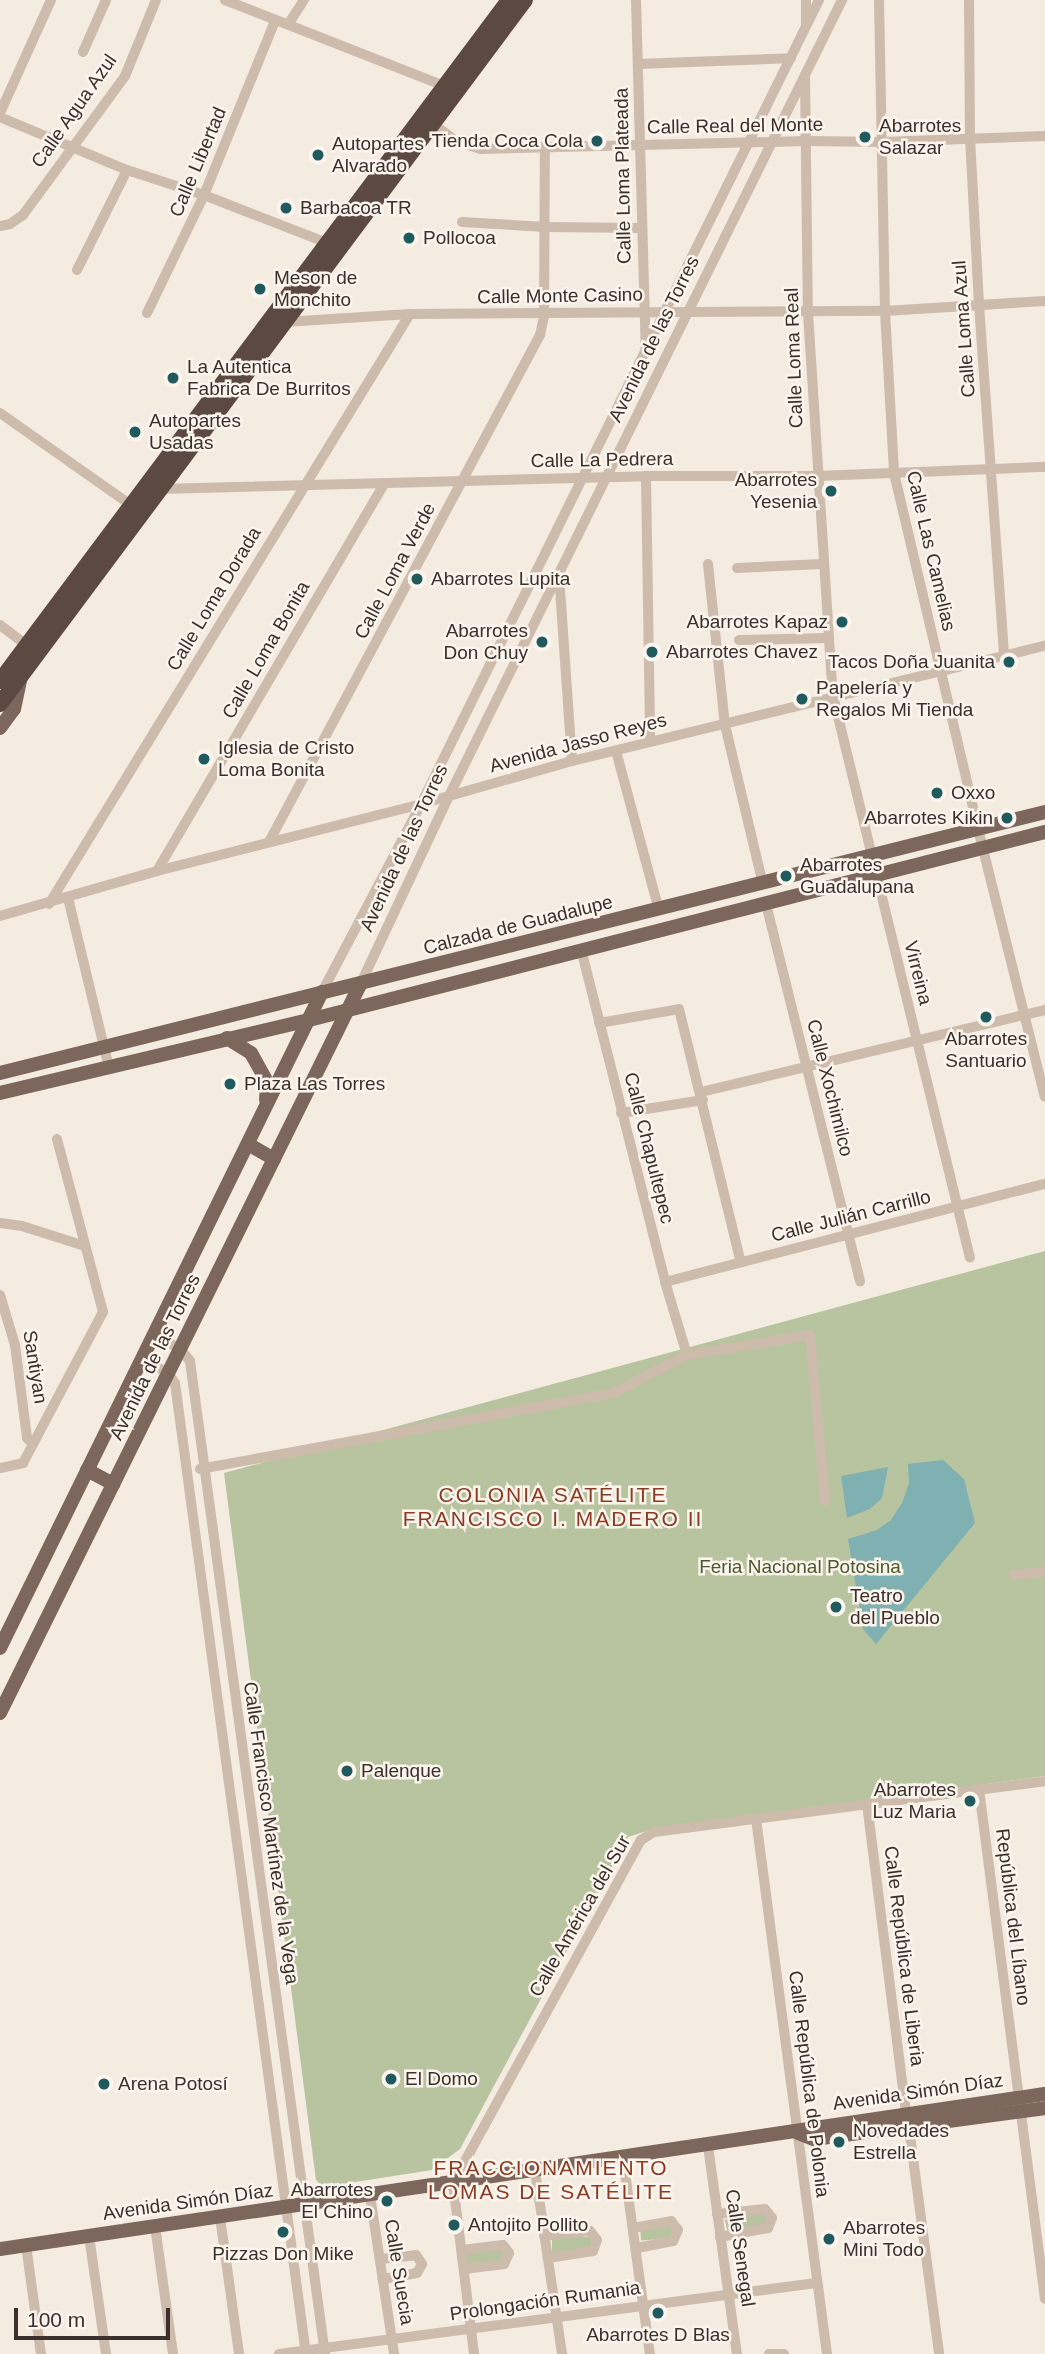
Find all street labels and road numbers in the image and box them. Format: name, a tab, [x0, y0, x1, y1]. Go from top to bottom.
street label: Calle Agua Azul	[26, 49, 122, 173]
street label: Calle Loma Plateada	[610, 88, 636, 264]
street label: Calle Libertad	[165, 104, 231, 220]
street label: Calle Real del Monte	[647, 113, 823, 139]
street label: Avenida de las Torres	[604, 252, 704, 426]
street label: Calle Loma Azul	[948, 259, 980, 399]
street label: Calle Monte Casino	[477, 283, 643, 309]
street label: Calle Loma Real	[780, 287, 808, 429]
street label: Calle La Pedrera	[531, 447, 673, 473]
street label: Calle Las Camelias	[901, 469, 961, 633]
street label: Calle Loma Verde	[349, 499, 441, 643]
street label: Calle Loma Dorada	[162, 523, 266, 675]
street label: Calle Loma Bonita	[217, 577, 315, 723]
street label: Avenida Jasso Reyes	[487, 708, 669, 778]
street label: Avenida de las Torres	[355, 761, 453, 935]
street label: Calzada de Guadalupe	[421, 890, 615, 960]
street label: Virreina	[899, 939, 937, 1007]
street label: Calle Xochimilco	[802, 1017, 858, 1159]
street label: Calle Chapultepec	[619, 1070, 679, 1226]
street label: Calle Julián Carrillo	[769, 1185, 933, 1247]
street label: Avenida de las Torres	[105, 1270, 205, 1444]
street label: Santiyan	[18, 1329, 52, 1405]
street label: Calle Francisco Martínez de la Vega	[238, 1680, 304, 1986]
street label: República del Líbano	[991, 1827, 1035, 2007]
street label: Calle América del Sur	[524, 1831, 636, 2001]
street label: Calle República de Liberia	[879, 1845, 929, 2067]
street label: Calle República de Polonia	[784, 1969, 834, 2199]
street label: Avenida Simón Díaz	[831, 2069, 1005, 2115]
street label: Avenida Simón Díaz	[101, 2179, 275, 2225]
street label: Calle Senegal	[720, 2188, 760, 2308]
street label: Calle Suecia	[379, 2218, 419, 2326]
street label: Prolongación Rumania	[448, 2276, 642, 2326]

